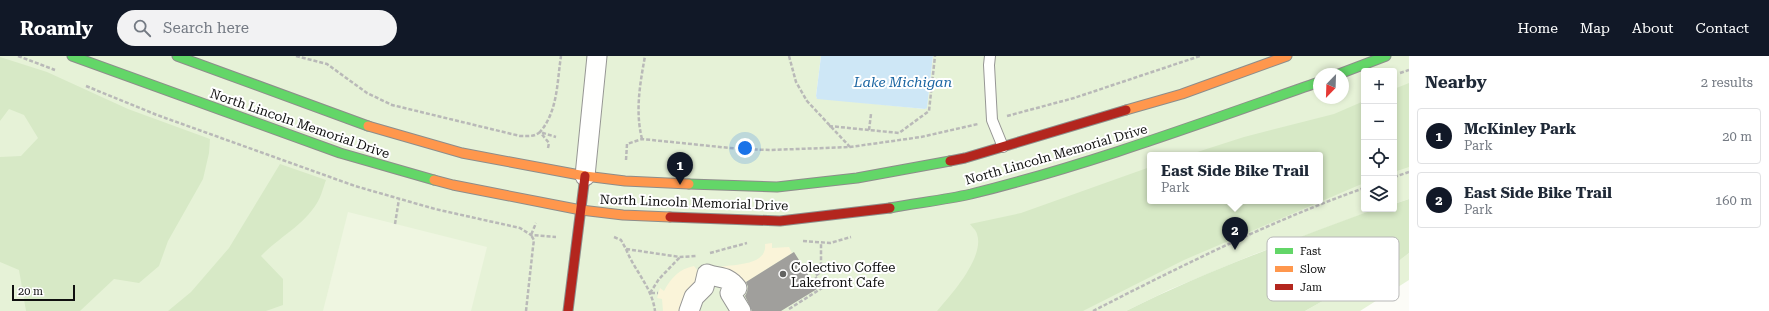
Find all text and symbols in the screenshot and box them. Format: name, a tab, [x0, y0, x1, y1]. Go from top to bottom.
search box	[117, 10, 397, 46]
text: Roamly	[20, 17, 93, 40]
icon: search	[131, 17, 153, 39]
text: Search here	[163, 19, 249, 37]
text: Home	[1517, 20, 1558, 36]
text: Map	[1580, 20, 1610, 36]
text: About	[1632, 20, 1674, 36]
text: Contact	[1696, 20, 1749, 36]
north arrow	[1313, 68, 1349, 104]
map controls	[1361, 68, 1397, 212]
button: +	[1361, 68, 1397, 104]
text: Nearby	[1425, 72, 1487, 92]
water label: Lake Michigan	[853, 74, 953, 90]
text: 2 results	[1701, 75, 1753, 90]
street label: North Lincoln Memorial Drive	[208, 86, 392, 161]
button: −	[1361, 104, 1397, 140]
text: McKinley Park	[1464, 120, 1576, 138]
street label: North Lincoln Memorial Drive	[963, 121, 1149, 188]
text: 1	[1435, 129, 1443, 144]
text: 20 m	[1722, 129, 1752, 144]
your location	[735, 138, 755, 158]
text: Park	[1464, 138, 1493, 153]
button: locate	[1361, 140, 1397, 176]
pin: 1	[667, 152, 693, 185]
popup	[1147, 152, 1323, 204]
text: East Side Bike Trail	[1161, 162, 1309, 180]
button: layers	[1361, 176, 1397, 212]
text: Park	[1161, 180, 1190, 195]
text: East Side Bike Trail	[1464, 184, 1612, 202]
street label: North Lincoln Memorial Drive	[599, 192, 789, 213]
text: 2	[1435, 193, 1443, 208]
text: 160 m	[1715, 193, 1752, 208]
text: Park	[1464, 202, 1493, 217]
pin: 2	[1222, 217, 1248, 250]
legend	[1267, 237, 1399, 301]
text: Fast	[1300, 245, 1321, 258]
place label: Colectivo Coffee Lakefront Cafe	[791, 260, 895, 290]
text: Slow	[1300, 263, 1327, 276]
marker: Colectivo Coffee Lakefront Cafe	[778, 269, 788, 279]
text: Jam	[1300, 281, 1322, 294]
scale bar	[12, 283, 75, 302]
text: 20 m	[18, 285, 43, 298]

